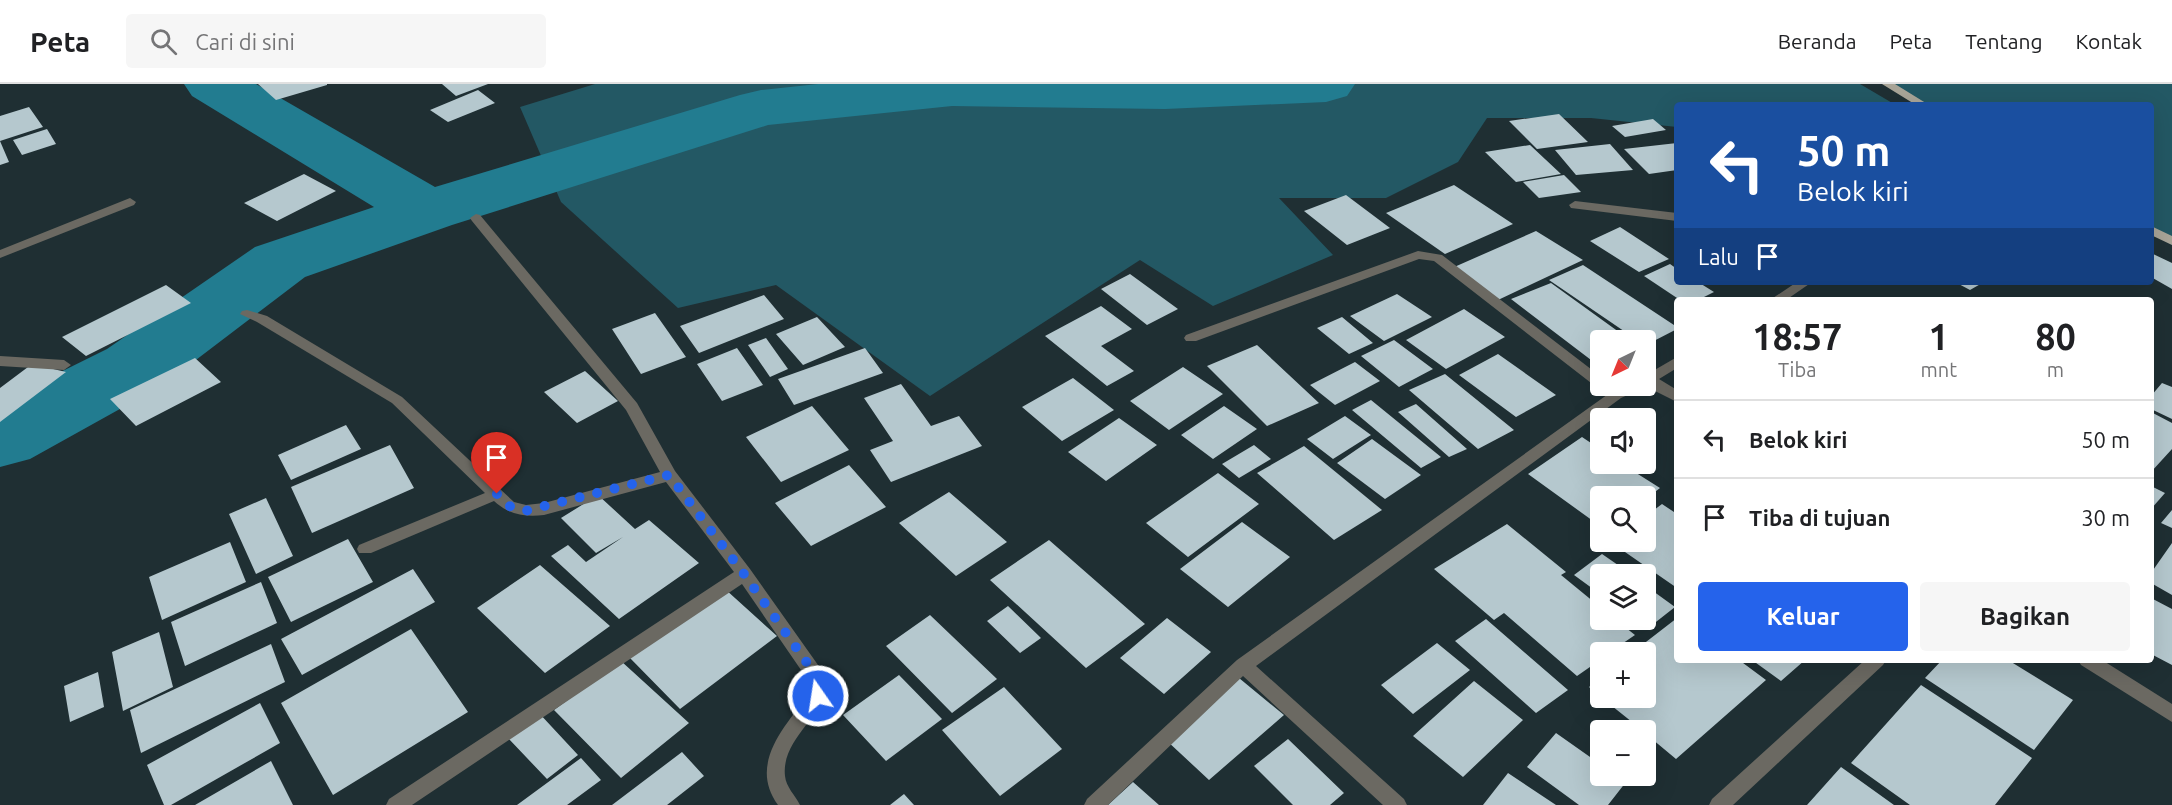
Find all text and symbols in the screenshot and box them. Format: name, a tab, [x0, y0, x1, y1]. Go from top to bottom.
search box	[126, 14, 546, 68]
icon: search	[147, 25, 180, 58]
text: Peta	[30, 26, 90, 57]
text: Cari di sini	[195, 29, 295, 54]
text: Beranda	[1778, 29, 1857, 53]
text: Peta	[1890, 29, 1932, 53]
text: Tentang	[1965, 29, 2043, 53]
text: Kontak	[2076, 29, 2142, 53]
icon: left	[1698, 126, 1776, 204]
text: 50 m	[1797, 127, 1891, 174]
text: Belok kiri	[1797, 176, 1909, 206]
icon: arrive	[1751, 240, 1784, 273]
text: Lalu	[1698, 244, 1739, 269]
text: 18:57	[1752, 316, 1842, 357]
text: 1	[1929, 316, 1949, 357]
text: 80	[2035, 316, 2076, 357]
north arrow	[1590, 330, 1656, 396]
map controls	[1590, 330, 1656, 786]
text: Tiba	[1778, 358, 1816, 381]
text: mnt	[1920, 358, 1957, 381]
text: m	[2047, 358, 2064, 381]
button: sound	[1590, 408, 1656, 474]
icon: left	[1698, 423, 1731, 456]
text: Belok kiri	[1749, 427, 1847, 452]
text: 50 m	[2081, 427, 2130, 452]
pin	[471, 432, 522, 494]
icon: arrive	[480, 441, 513, 474]
button: search	[1590, 486, 1656, 552]
icon: arrive	[1698, 501, 1731, 534]
text: Tiba di tujuan	[1749, 505, 1890, 530]
text: 30 m	[2081, 505, 2130, 530]
button: layers	[1590, 564, 1656, 630]
button: Keluar	[1698, 582, 1908, 651]
button: Bagikan	[1920, 582, 2130, 651]
button: +	[1590, 642, 1656, 708]
position arrow	[786, 664, 850, 728]
button: −	[1590, 720, 1656, 786]

